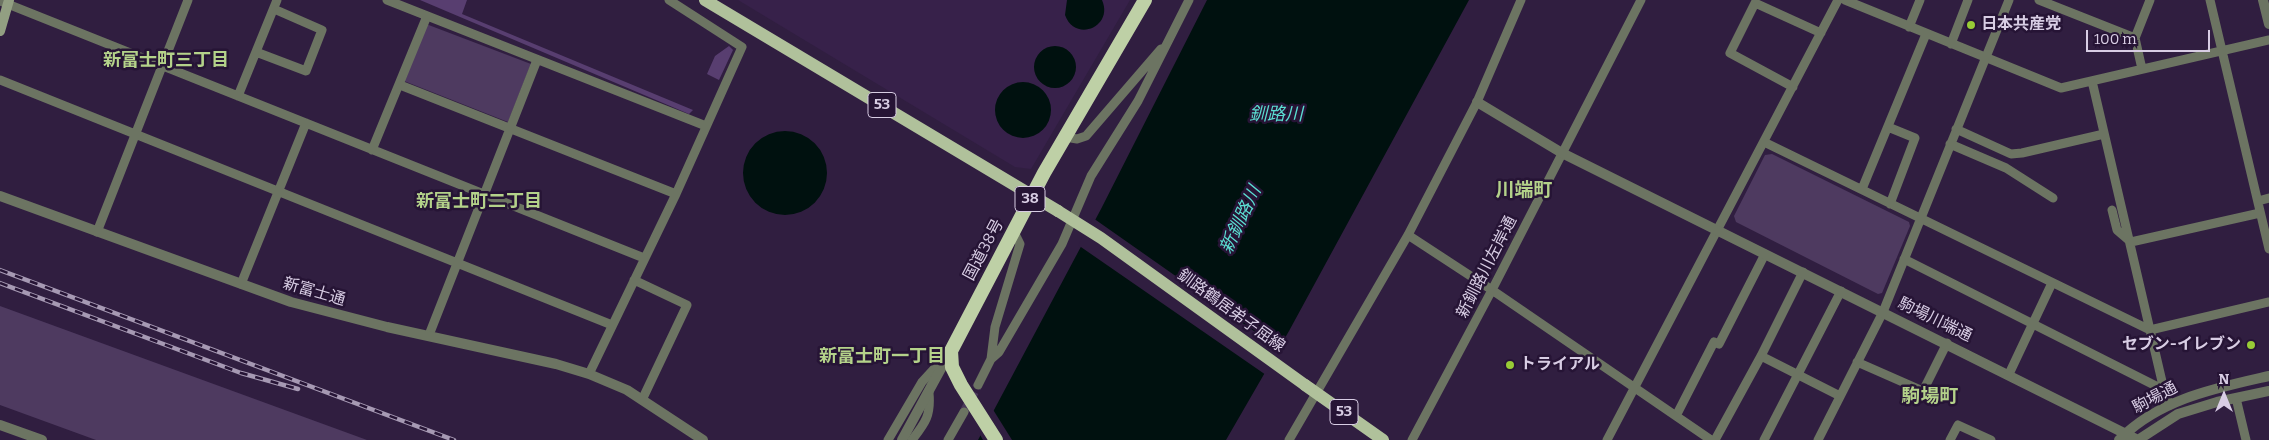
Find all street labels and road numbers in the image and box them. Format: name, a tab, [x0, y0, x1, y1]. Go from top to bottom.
road number: 53	[868, 92, 896, 118]
road number: 38	[1015, 186, 1045, 212]
street label: 新釧路川左岸通	[1453, 213, 1521, 321]
street label: 国道38号	[960, 216, 1008, 284]
street label: 釧路鶴居弟子屈線	[1174, 266, 1288, 356]
street label: 新富士通	[281, 274, 347, 310]
street label: 駒場川端通	[1895, 294, 1975, 346]
street label: 駒場通	[2129, 378, 2181, 418]
road number: 53	[1330, 400, 1358, 424]

